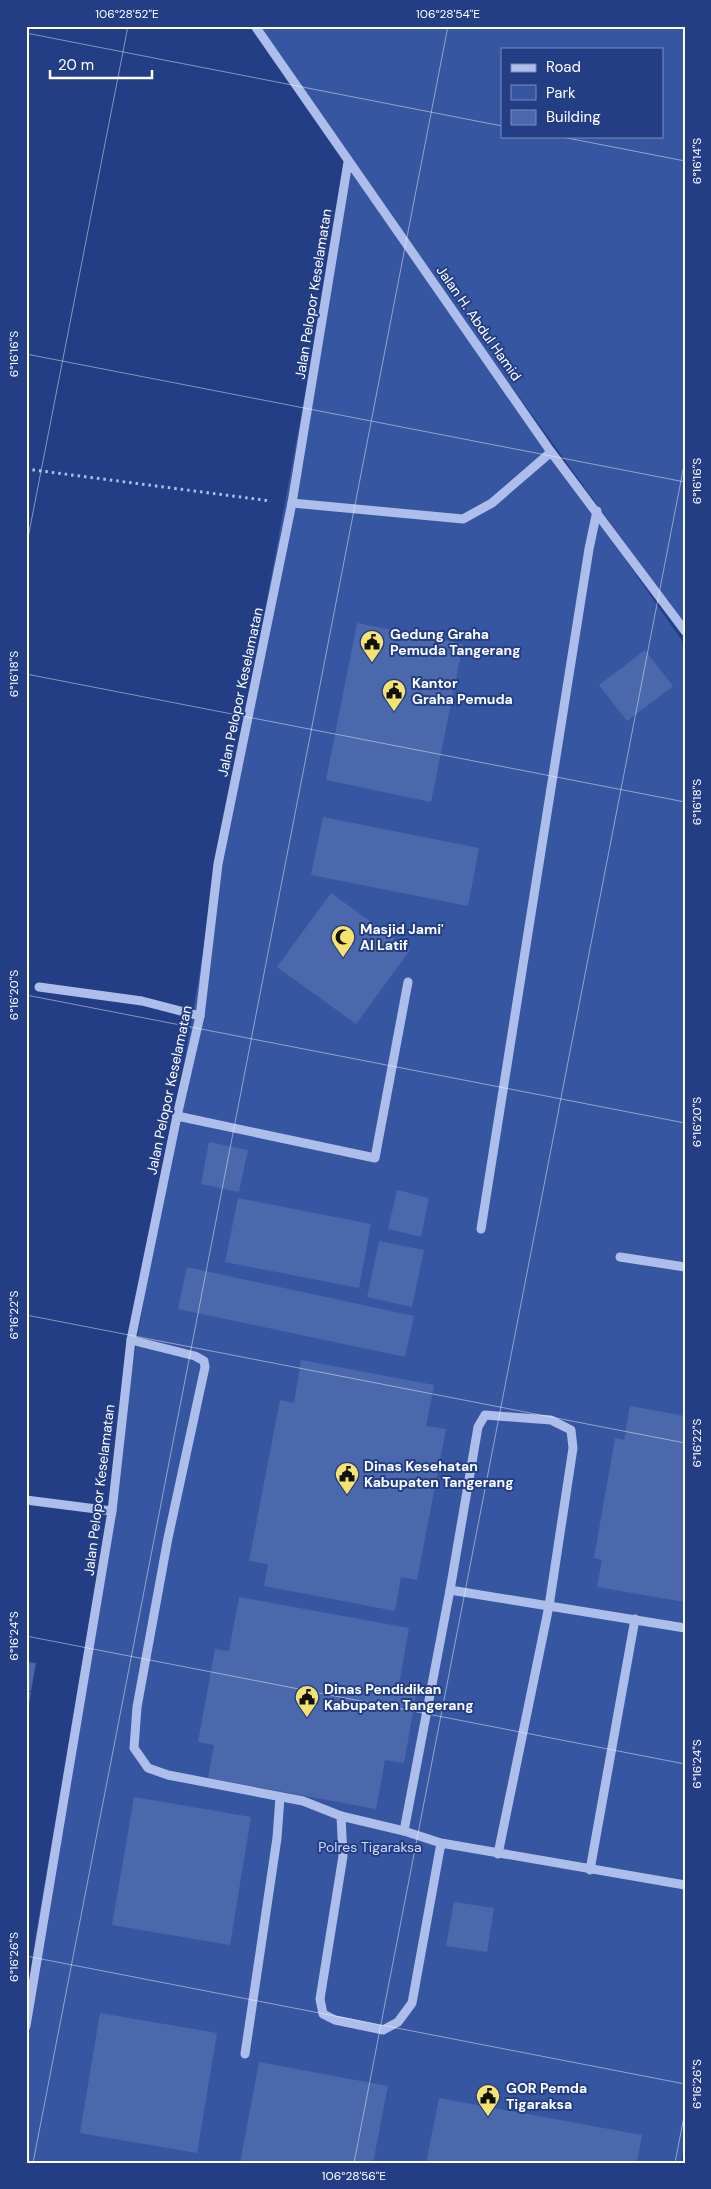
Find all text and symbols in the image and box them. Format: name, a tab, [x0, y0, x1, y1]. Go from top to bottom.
text: 106°28'52"E	[95, 6, 159, 22]
text: 106°28'54"E	[416, 6, 480, 22]
scale bar	[50, 48, 152, 80]
legend	[501, 48, 664, 138]
text: 20 m	[58, 55, 94, 75]
text: Road	[546, 57, 581, 77]
text: Park	[546, 83, 576, 103]
text: Building	[546, 107, 601, 127]
text: 6°16'14"S	[689, 138, 705, 184]
street label: Jalan Pelopor Keselamatan	[291, 207, 335, 381]
street label: Jalan H. Abdul Hamid	[432, 262, 526, 384]
text: 6°16'16"S	[6, 331, 22, 377]
text: 6°16'16"S	[689, 458, 705, 504]
street label: Jalan Pelopor Keselamatan	[213, 606, 267, 778]
place label: Gedung Graha Pemuda Tangerang	[390, 625, 521, 659]
public building icon: Gedung Graha Pemuda Tangerang	[359, 629, 385, 663]
text: 6°16'18"S	[6, 651, 22, 697]
place label: Kantor Graha Pemuda	[412, 674, 513, 708]
public building icon: Kantor Graha Pemuda	[381, 678, 407, 712]
text: 6°16'18"S	[689, 779, 705, 825]
place label: Masjid Jami' Al Latif	[360, 920, 444, 954]
mosque icon: Masjid Jami' Al Latif	[330, 924, 356, 958]
text: 6°16'20"S	[6, 970, 22, 1020]
street label: Jalan Pelopor Keselamatan	[142, 1004, 196, 1176]
text: 6°16'20"S	[689, 1097, 705, 1147]
text: 6°16'22"S	[6, 1290, 22, 1340]
street label: Jalan Pelopor Keselamatan	[80, 1403, 118, 1577]
text: 6°16'22"S	[689, 1418, 705, 1468]
place label: Dinas Kesehatan Kabupaten Tangerang	[364, 1457, 514, 1491]
public building icon: Dinas Kesehatan Kabupaten Tangerang	[334, 1461, 360, 1495]
text: 6°16'24"S	[6, 1611, 22, 1661]
place label: Dinas Pendidikan Kabupaten Tangerang	[324, 1680, 474, 1714]
public building icon: Dinas Pendidikan Kabupaten Tangerang	[294, 1684, 320, 1718]
text: 6°16'24"S	[689, 1739, 705, 1789]
park label: Polres Tigaraksa	[318, 1838, 422, 1856]
text: 6°16'26"S	[6, 1932, 22, 1982]
text: 6°16'26"S	[689, 2059, 705, 2109]
place label: GOR Pemda Tigaraksa	[506, 2079, 587, 2113]
public building icon: GOR Pemda Tigaraksa	[475, 2083, 501, 2117]
text: 106°28'56"E	[322, 2168, 386, 2184]

